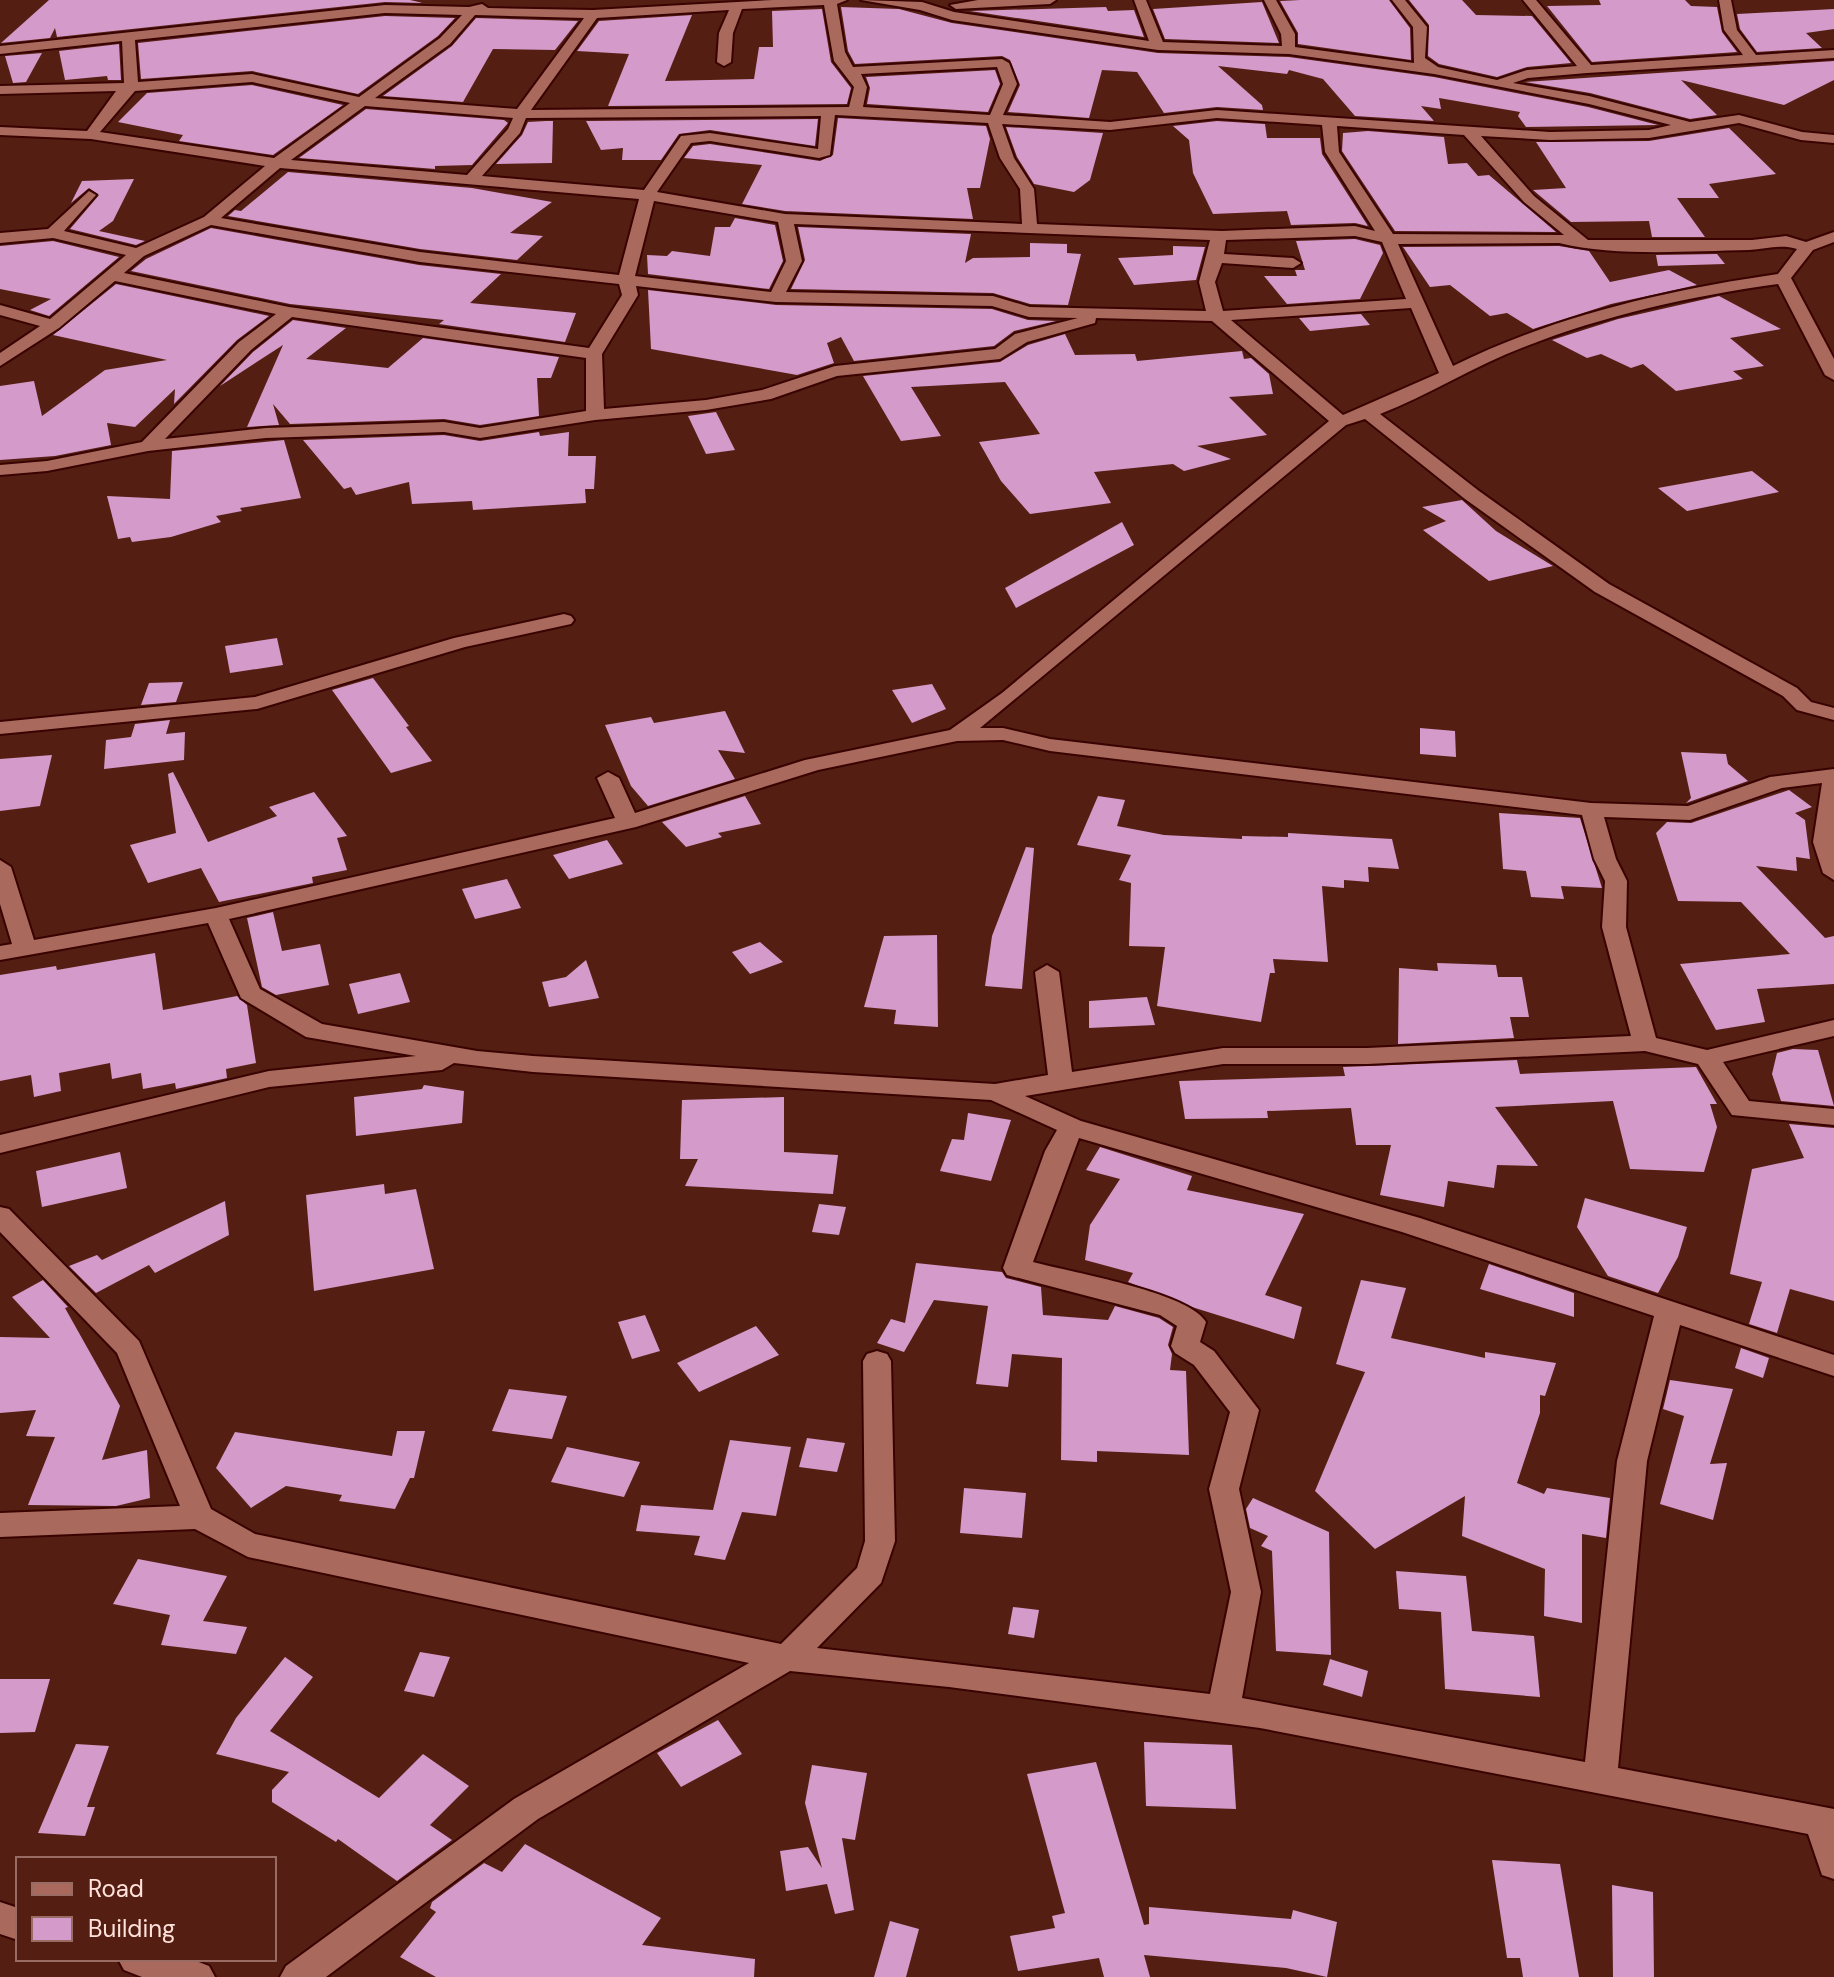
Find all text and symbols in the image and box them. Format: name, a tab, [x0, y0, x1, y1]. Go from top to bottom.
legend	[16, 1857, 276, 1961]
text: Road	[88, 1873, 144, 1904]
text: Building	[88, 1913, 175, 1944]

